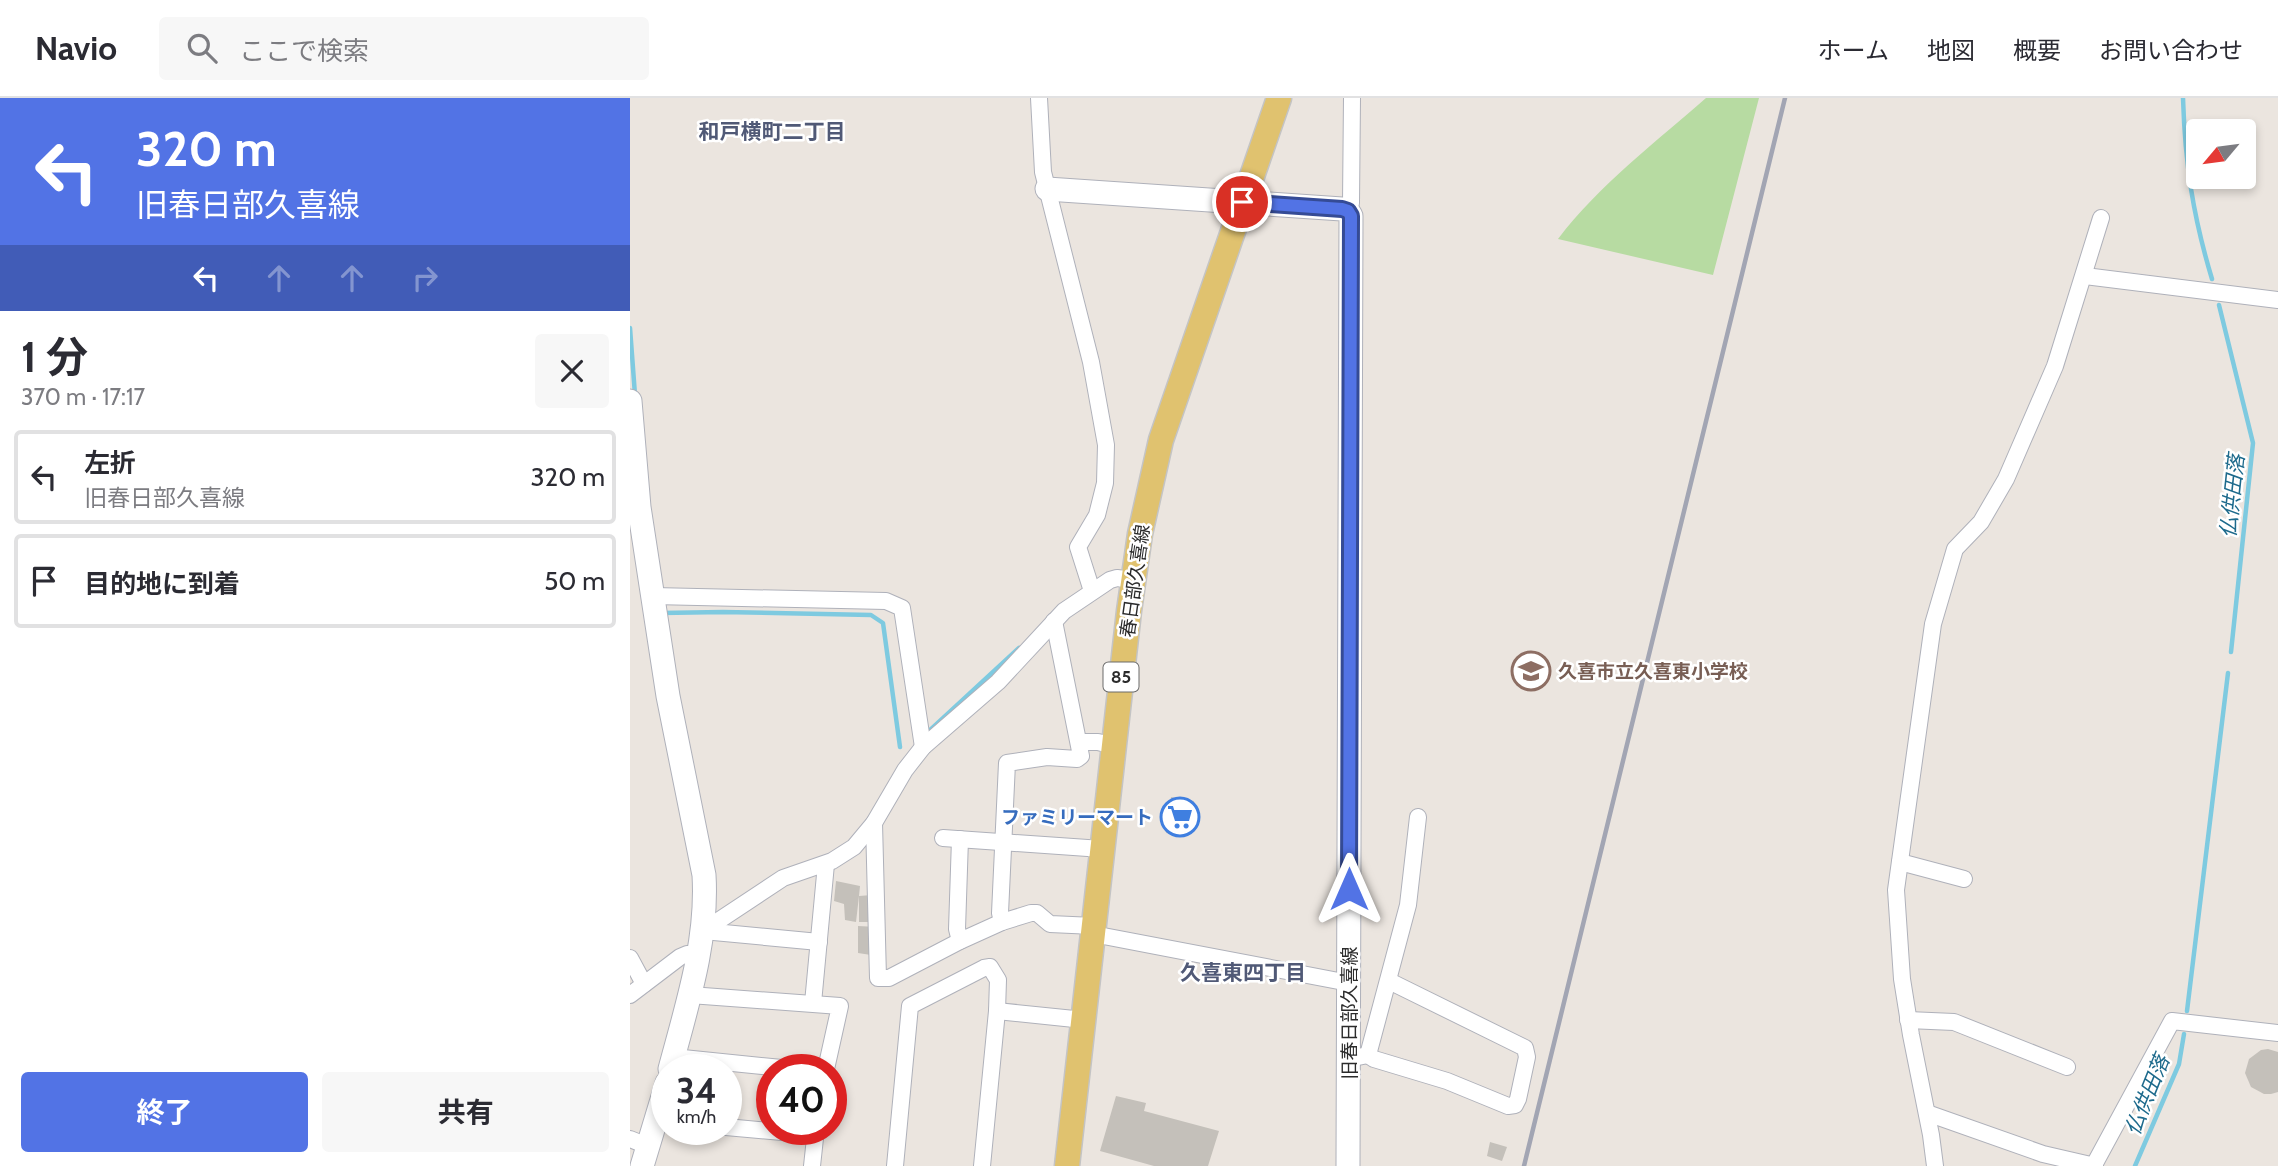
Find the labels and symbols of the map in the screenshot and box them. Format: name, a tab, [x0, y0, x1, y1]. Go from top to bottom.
district label: 和戸横町二丁目	[699, 119, 846, 144]
north arrow	[2186, 119, 2256, 189]
pin	[1212, 172, 1272, 232]
water label: 仏供田落	[2215, 450, 2249, 539]
street label: 春日部久喜線	[1116, 523, 1154, 639]
school or university icon: 久喜市立久喜東小学校	[1510, 650, 1552, 692]
place label: 久喜市立久喜東小学校	[1558, 660, 1748, 683]
road number: 85	[1104, 662, 1138, 692]
supermarket icon: ファミリーマート	[1159, 796, 1201, 838]
place label: ファミリーマート	[1001, 806, 1153, 829]
position arrow	[1312, 852, 1386, 926]
street label: 旧春日部久喜線	[1338, 946, 1361, 1080]
district label: 久喜東四丁目	[1180, 960, 1306, 985]
water label: 仏供田落	[2120, 1049, 2175, 1139]
speed limit sign: 40	[756, 1054, 847, 1145]

